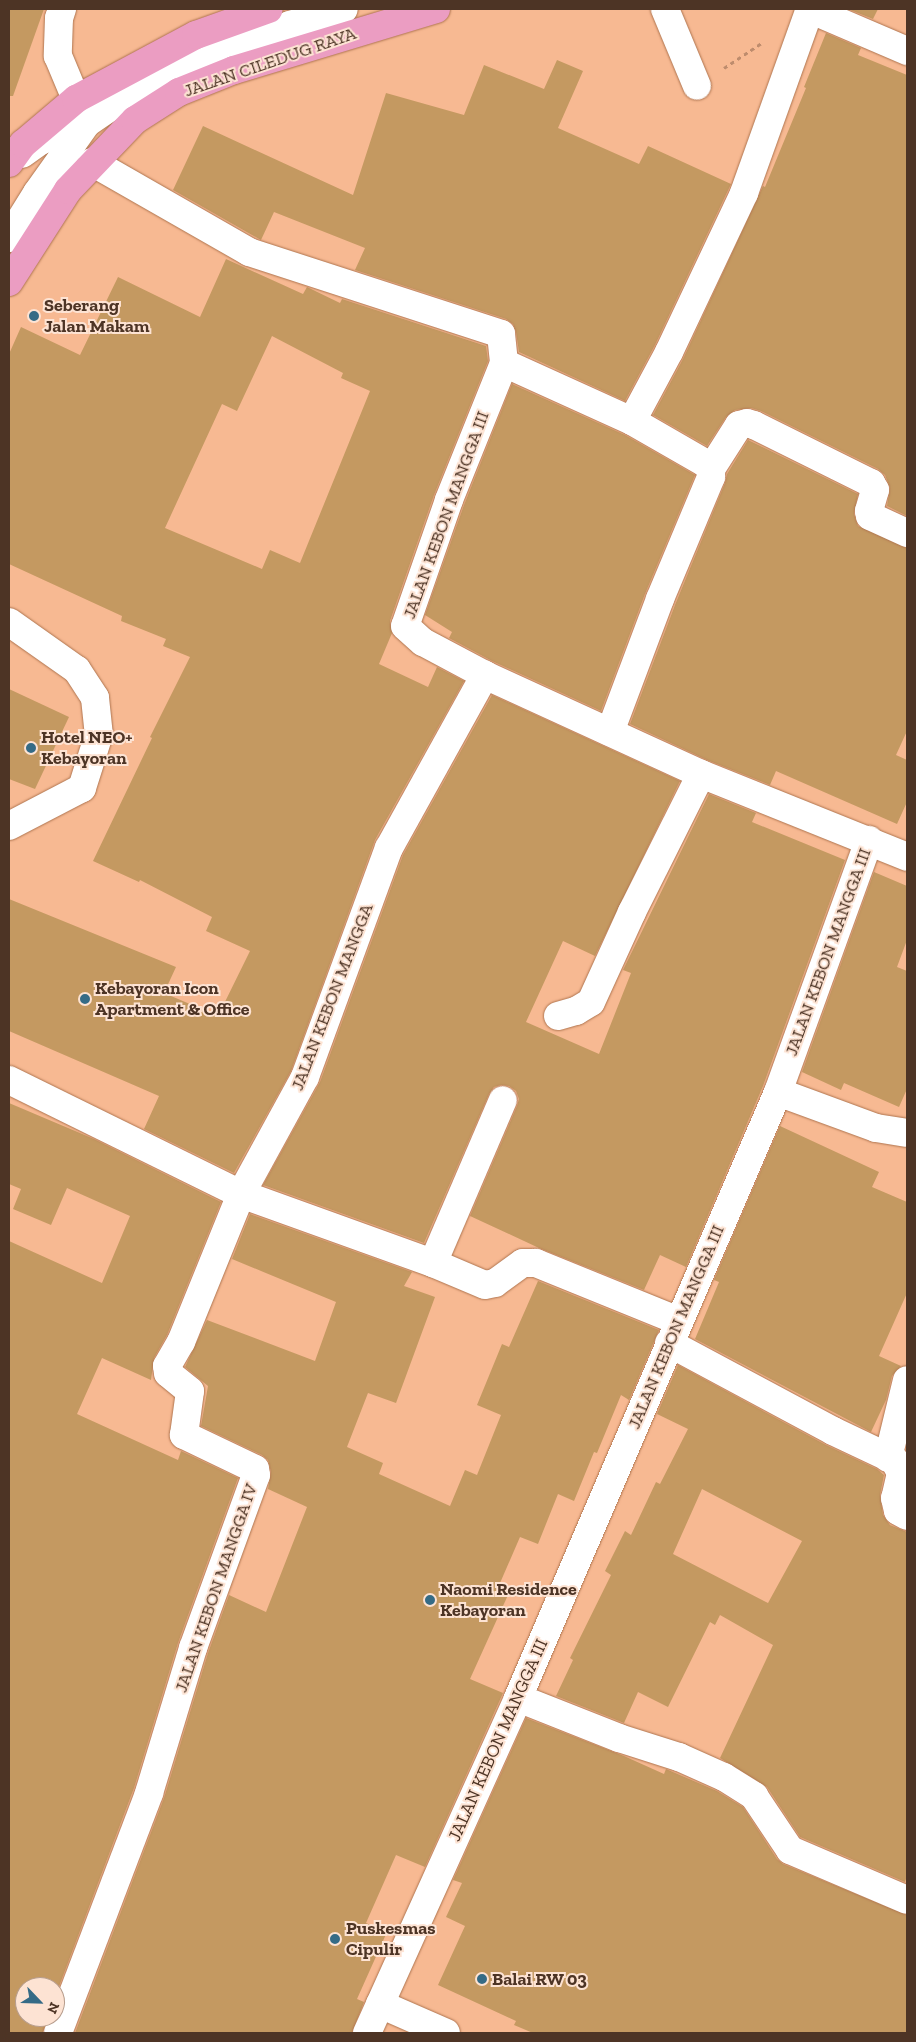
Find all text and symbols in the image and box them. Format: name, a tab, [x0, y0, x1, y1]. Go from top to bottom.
street label: JALAN CILEDUG RAYA	[181, 22, 359, 102]
place label: Seberang Jalan Makam	[44, 295, 150, 338]
marker: Seberang Jalan Makam	[28, 310, 40, 322]
street label: JALAN KEBON MANGGA III	[398, 408, 494, 622]
place label: Hotel NEO+ Kebayoran	[41, 727, 133, 770]
marker: Hotel NEO+ Kebayoran	[25, 742, 37, 754]
street label: JALAN KEBON MANGGA III	[780, 845, 876, 1059]
street label: JALAN KEBON MANGGA	[286, 901, 378, 1093]
place label: Kebayoran Icon Apartment & Office	[95, 978, 250, 1021]
marker: Kebayoran Icon Apartment & Office	[79, 993, 91, 1005]
street label: JALAN KEBON MANGGA III	[623, 1222, 729, 1432]
street label: JALAN KEBON MANGGA IV	[170, 1481, 262, 1695]
place label: Naomi Residence Kebayoran	[440, 1579, 577, 1622]
marker: Naomi Residence Kebayoran	[424, 1594, 436, 1606]
street label: JALAN KEBON MANGGA III	[443, 1635, 553, 1845]
place label: Puskesmas Cipulir	[346, 1918, 436, 1960]
marker: Puskesmas Cipulir	[328, 1932, 342, 1946]
place label: Balai RW 03	[492, 1968, 587, 1990]
marker: Balai RW 03	[476, 1973, 488, 1985]
north arrow	[15, 1977, 65, 2027]
text: N	[43, 2000, 63, 2016]

